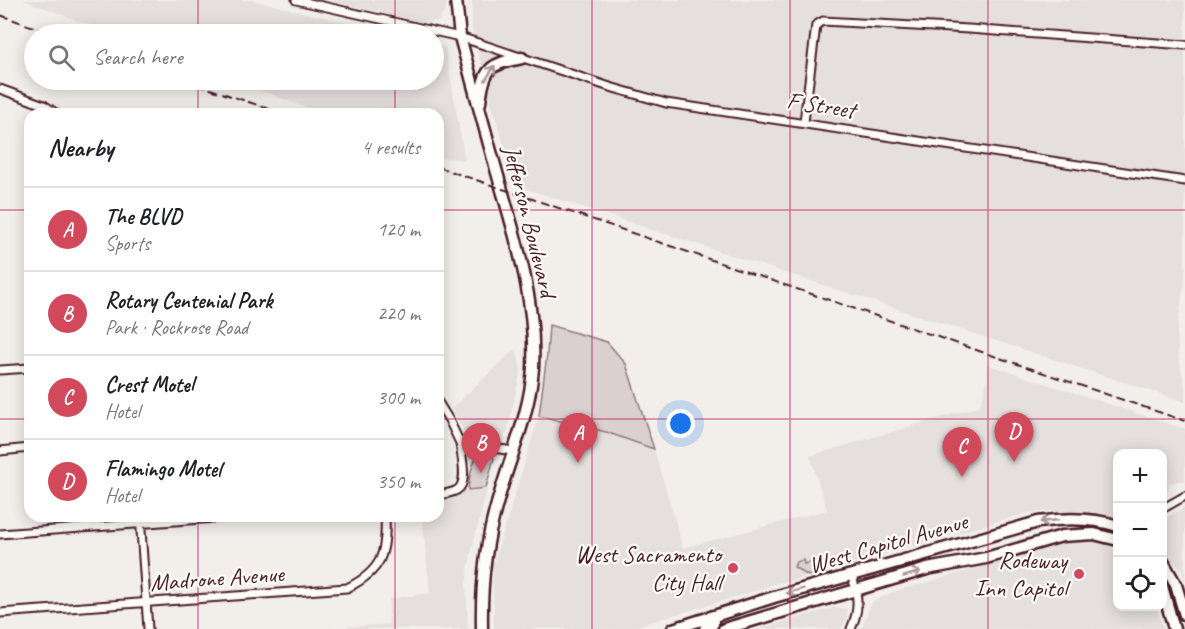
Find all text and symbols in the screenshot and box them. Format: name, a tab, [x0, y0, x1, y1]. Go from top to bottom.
search box	[24, 24, 444, 90]
icon: search	[45, 41, 78, 74]
text: Search here	[93, 43, 183, 71]
one-way arrow	[484, 65, 496, 82]
street label: F Street	[785, 85, 860, 126]
text: Nearby	[48, 131, 113, 164]
text: 4 results	[361, 135, 420, 160]
street label: Jefferson Boulevard	[496, 141, 564, 303]
text: The BLVD	[105, 203, 182, 231]
text: A	[62, 217, 73, 242]
text: 120 m	[377, 217, 420, 242]
text: Sports	[105, 231, 150, 256]
text: Rotary Centenial Park	[105, 287, 273, 315]
text: B	[62, 301, 73, 326]
text: 220 m	[377, 301, 420, 326]
text: Park · Rockrose Road	[105, 315, 248, 340]
text: Crest Motel	[105, 371, 194, 399]
text: C	[63, 385, 72, 410]
text: 300 m	[377, 385, 420, 410]
text: Hotel	[105, 399, 140, 424]
your location	[666, 409, 695, 438]
pin: D	[994, 412, 1034, 462]
pin: A	[558, 414, 598, 463]
pin: B	[462, 424, 500, 473]
pin: C	[942, 428, 982, 477]
map controls	[1113, 449, 1167, 611]
button: +	[1113, 449, 1167, 503]
text: Flamingo Motel	[105, 455, 221, 483]
text: D	[62, 469, 73, 494]
text: 350 m	[377, 469, 420, 494]
text: Hotel	[105, 483, 140, 508]
button: −	[1113, 503, 1167, 557]
street label: West Capitol Avenue	[805, 505, 973, 580]
one-way arrow	[1039, 516, 1059, 527]
place label: West Sacramento City Hall	[575, 539, 725, 597]
place label: Rodeway Inn Capitol	[974, 545, 1071, 603]
button: locate	[1113, 557, 1167, 611]
street label: Madrone Avenue	[149, 558, 287, 598]
marker: West Sacramento City Hall	[726, 561, 740, 575]
marker: Rodeway Inn Capitol	[1072, 567, 1086, 581]
one-way arrow	[902, 568, 921, 579]
one-way arrow	[786, 586, 805, 598]

